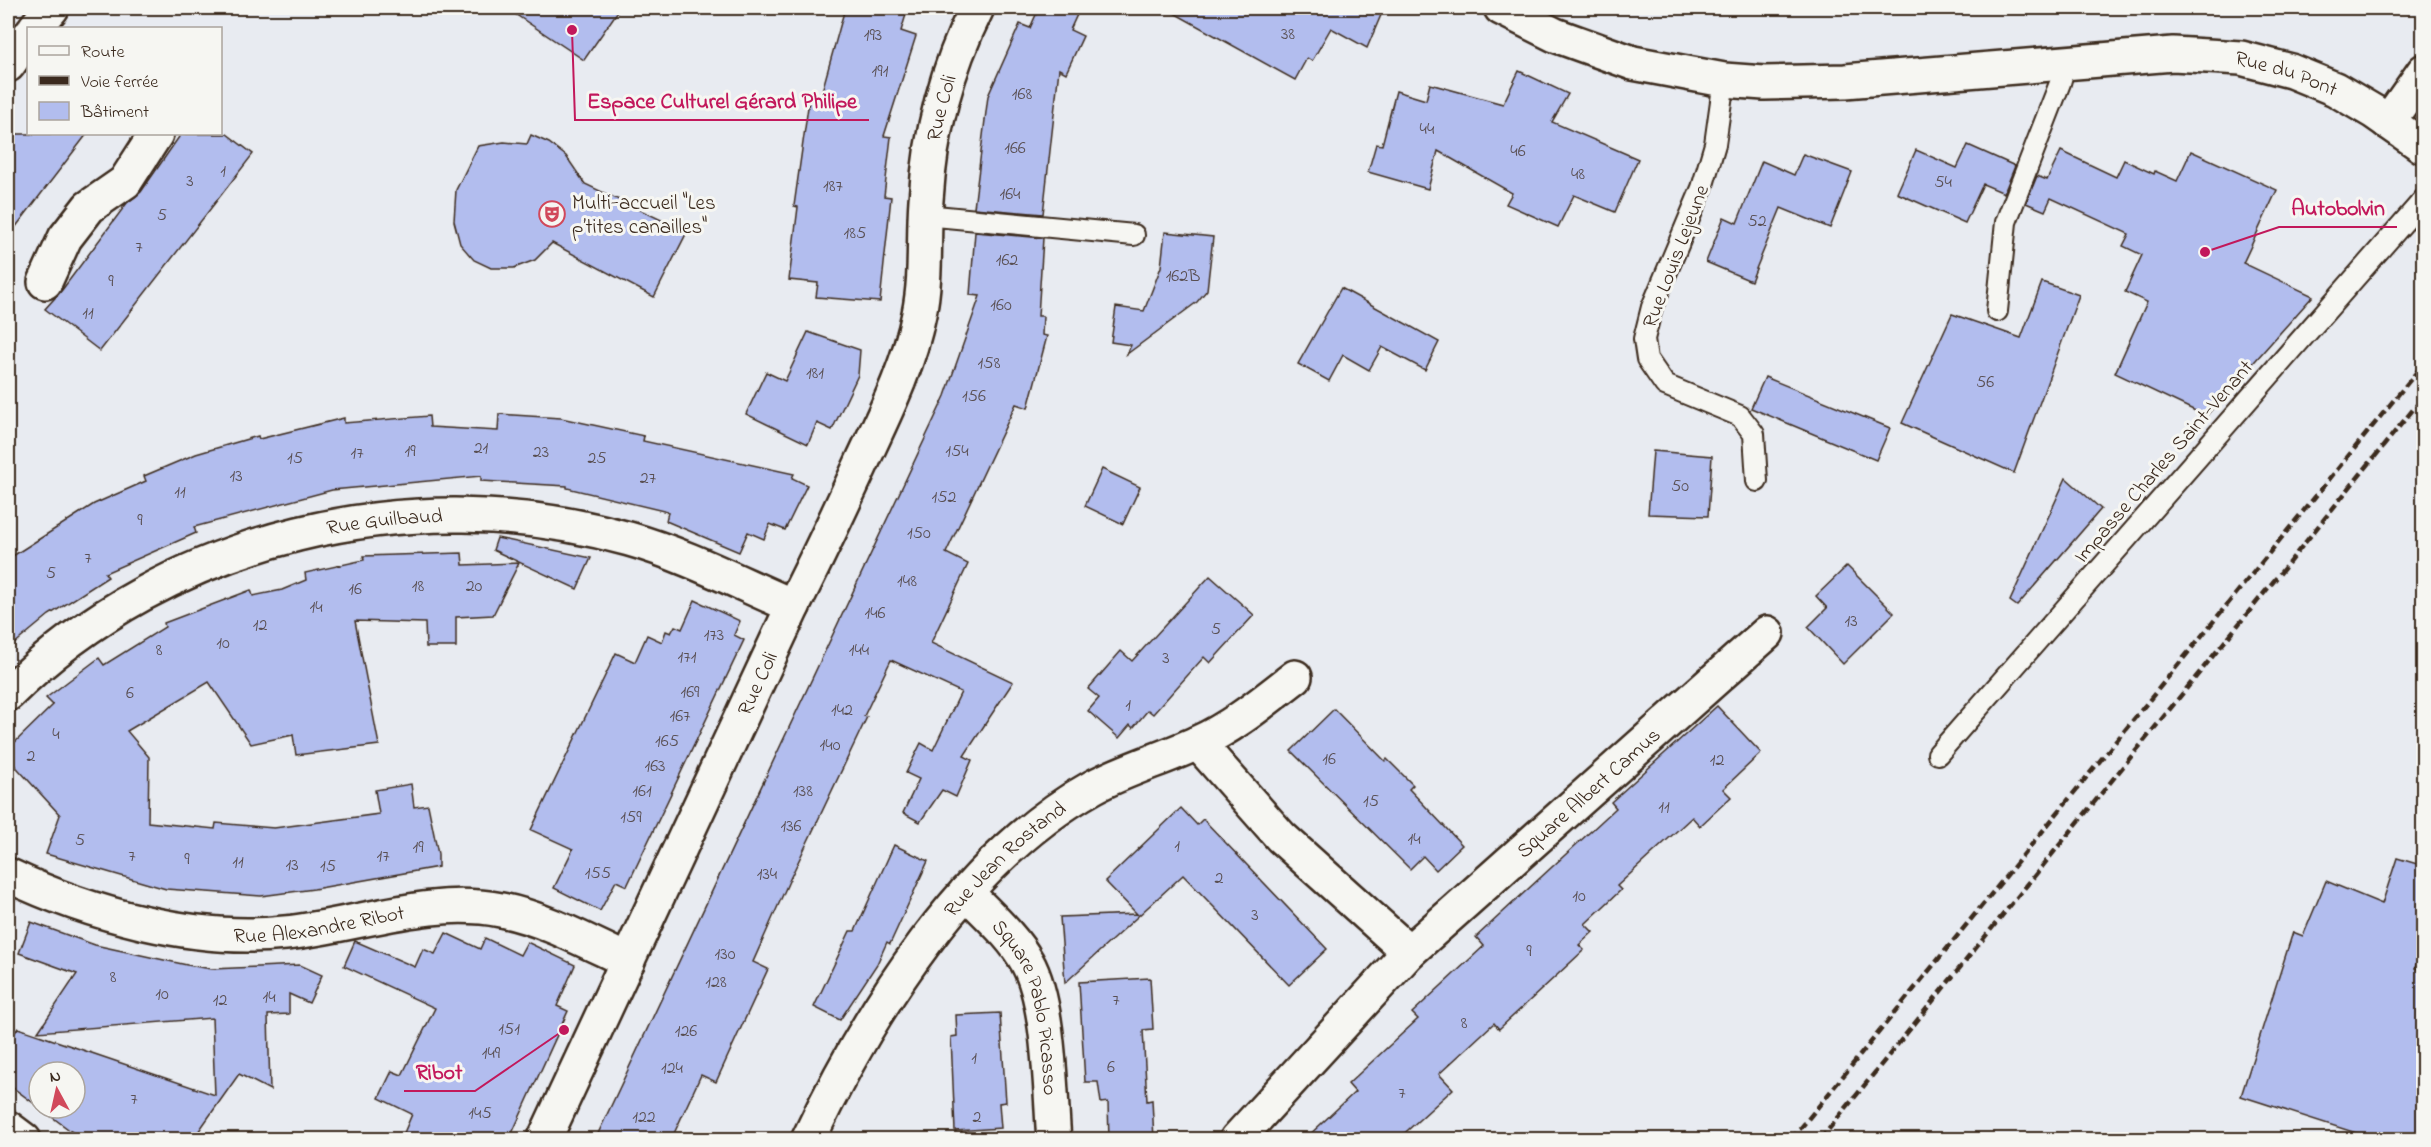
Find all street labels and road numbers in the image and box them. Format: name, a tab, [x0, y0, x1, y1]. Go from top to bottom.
street label: Rue du Pont	[2231, 44, 2342, 105]
street label: Rue Coli	[920, 71, 966, 144]
street label: Rue Louis Lejeune	[1636, 180, 1718, 333]
street label: Impasse Charles Saint-Venant	[2068, 354, 2261, 570]
street label: Rue Guilbaud	[324, 502, 443, 544]
street label: Rue Coli	[731, 647, 787, 721]
street label: Square Albert Camus	[1511, 721, 1668, 866]
street label: Rue Jean Rostand	[938, 795, 1073, 924]
street label: Rue Alexandre Ribot	[233, 899, 407, 952]
street label: Square Pablo Picasso	[984, 913, 1064, 1096]

